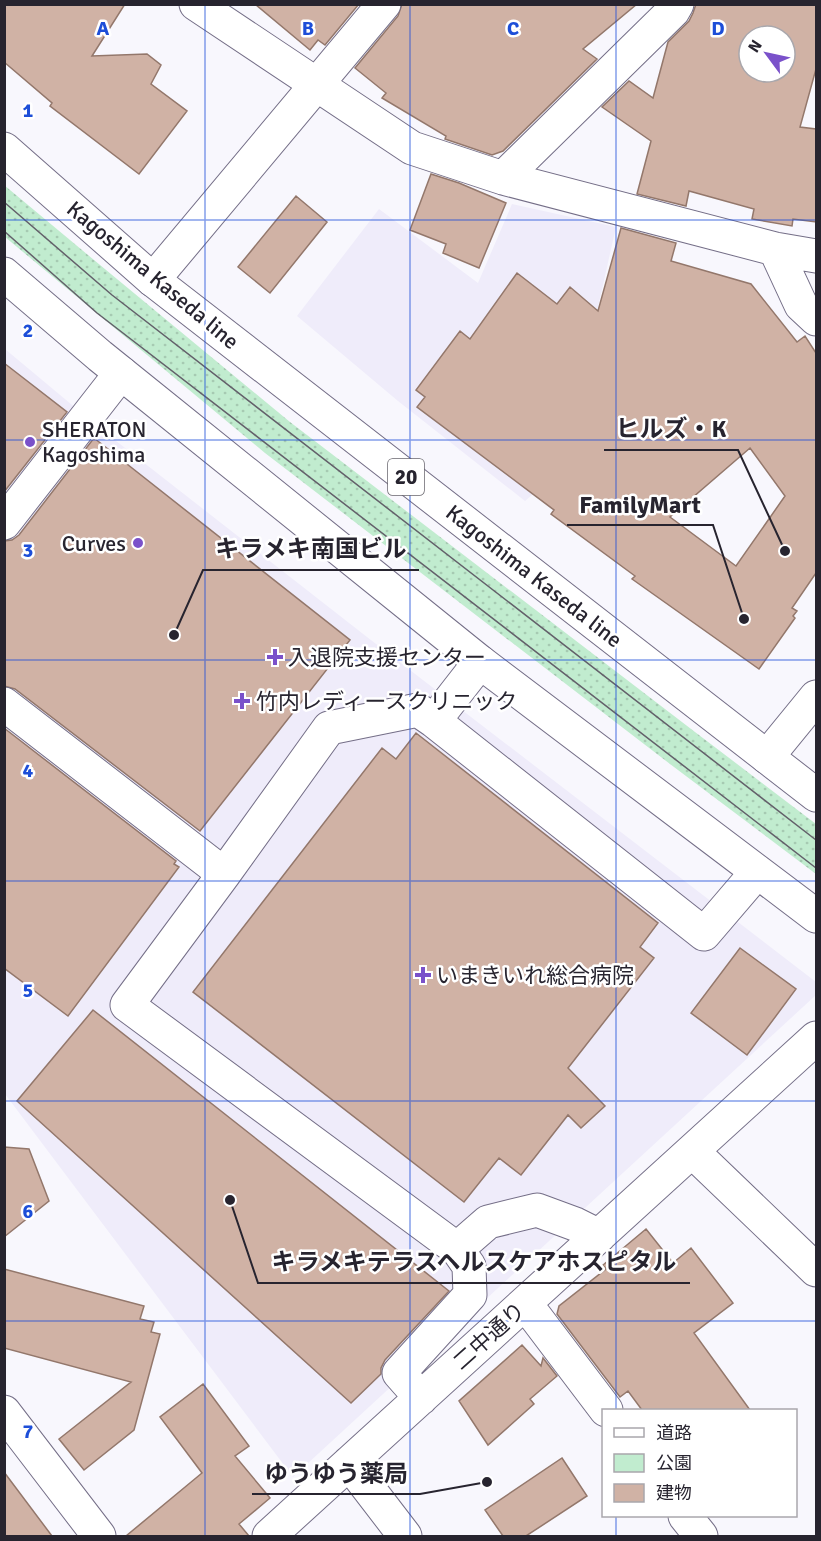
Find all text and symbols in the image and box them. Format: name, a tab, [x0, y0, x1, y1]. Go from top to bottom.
text: A	[97, 16, 110, 41]
text: B	[302, 16, 314, 41]
text: C	[507, 16, 519, 41]
text: D	[711, 16, 725, 41]
north arrow	[737, 24, 797, 84]
text: N	[744, 36, 767, 56]
text: 1	[23, 98, 34, 123]
street label: Kagoshima Kaseda line	[62, 195, 244, 355]
text: 2	[23, 318, 33, 343]
callout: ヒルズ・K	[604, 408, 738, 450]
text: ヒルズ・K	[616, 414, 727, 444]
place label: SHERATON Kagoshima	[42, 416, 146, 468]
marker: SHERATON Kagoshima	[23, 435, 37, 449]
road number: 20	[388, 459, 424, 495]
callout: FamilyMart	[567, 483, 713, 525]
text: FamilyMart	[579, 490, 701, 520]
street label: Kagoshima Kaseda line	[440, 499, 628, 653]
callout: キラメキ南国ビル	[203, 528, 419, 570]
place label: Curves	[62, 530, 126, 557]
text: キラメキ南国ビル	[215, 534, 407, 564]
marker: Curves	[131, 536, 145, 550]
text: 3	[23, 538, 33, 563]
place label: 入退院支援センター	[288, 644, 486, 671]
marker: 入退院支援センター	[266, 648, 284, 666]
place label: 竹内レディースクリニック	[256, 688, 517, 715]
marker: 竹内レディースクリニック	[233, 692, 251, 710]
text: 4	[23, 758, 34, 783]
place label: いまきいれ総合病院	[436, 962, 634, 989]
marker: いまきいれ総合病院	[414, 966, 432, 984]
text: 5	[23, 978, 33, 1003]
text: 6	[23, 1199, 34, 1224]
callout: キラメキテラスヘルスケアホスピタル	[258, 1241, 690, 1283]
text: キラメキテラスヘルスケアホスピタル	[271, 1247, 677, 1277]
street label: 二中通り	[447, 1297, 531, 1375]
legend	[602, 1409, 797, 1517]
text: 7	[23, 1419, 34, 1444]
text: 道路	[656, 1422, 692, 1444]
callout: ゆうゆう薬局	[252, 1452, 420, 1494]
text: 公園	[656, 1452, 692, 1474]
text: ゆうゆう薬局	[264, 1459, 408, 1489]
text: 建物	[656, 1482, 692, 1504]

